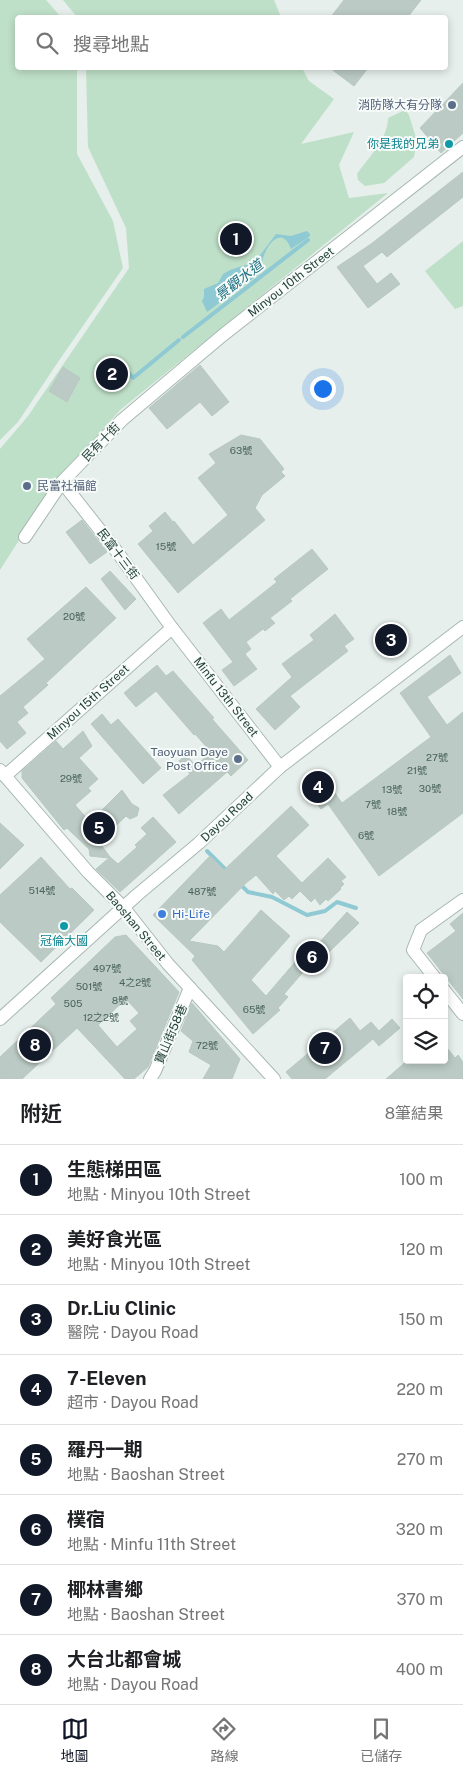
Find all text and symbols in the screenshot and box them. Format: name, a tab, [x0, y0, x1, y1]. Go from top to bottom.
search box	[15, 15, 448, 70]
icon: search	[33, 29, 61, 57]
text: 搜尋地點	[73, 33, 149, 55]
place label: 消防隊大有分隊	[358, 98, 442, 112]
marker: 消防隊大有分隊	[446, 99, 458, 111]
place label: 你是我的兄弟	[367, 137, 439, 151]
marker: 你是我的兄弟	[443, 138, 455, 150]
pin: 1	[220, 220, 252, 258]
street label: Minyou 10th Street	[245, 244, 337, 320]
water label: 景觀水道	[212, 255, 268, 304]
pin: 2	[96, 355, 128, 393]
your location	[310, 376, 336, 402]
street label: 民有十街	[79, 420, 123, 464]
house number: 63號	[230, 444, 252, 456]
place label: 民富社福館	[37, 479, 97, 493]
marker: 民富社福館	[21, 480, 33, 492]
street label: 民富十三街	[94, 526, 142, 582]
house number: 15號	[156, 540, 176, 552]
house number: 20號	[63, 610, 85, 622]
pin: 3	[375, 621, 407, 659]
street label: Minfu 13th Street	[191, 654, 262, 740]
street label: Minyou 15th Street	[44, 661, 132, 742]
place label: Taoyuan Daye Post Office	[151, 745, 228, 773]
house number: 27號	[426, 751, 448, 763]
marker: Taoyuan Daye Post Office	[232, 753, 244, 765]
house number: 21號	[407, 764, 427, 776]
pin: 4	[302, 768, 334, 806]
house number: 29號	[60, 772, 82, 784]
house number: 30號	[419, 782, 441, 794]
house number: 13號	[382, 783, 402, 795]
street label: Dayou Road	[198, 789, 256, 845]
house number: 7號	[365, 798, 381, 810]
house number: 18號	[387, 805, 407, 817]
pin: 5	[83, 809, 115, 847]
house number: 6號	[358, 829, 374, 841]
house number: 514號	[29, 884, 55, 896]
house number: 487號	[188, 885, 216, 897]
street label: Baoshan Street	[103, 889, 169, 964]
place label: Hi-Life	[172, 907, 210, 921]
marker: Hi-Life	[156, 908, 168, 920]
marker: 冠倫大國	[58, 920, 70, 932]
place label: 冠倫大國	[40, 934, 88, 948]
pin: 6	[296, 938, 328, 976]
house number: 497號	[93, 962, 121, 974]
map controls	[403, 974, 448, 1064]
button: locate	[403, 974, 448, 1019]
house number: 4之2號	[119, 976, 151, 988]
house number: 501號	[76, 980, 102, 992]
house number: 8號	[112, 994, 128, 1006]
house number: 505	[64, 997, 82, 1009]
street label: 寶山街58巷	[152, 1002, 190, 1066]
house number: 65號	[243, 1003, 265, 1015]
house number: 12之2號	[83, 1011, 119, 1023]
button: layers	[403, 1019, 448, 1064]
pin: 8	[19, 1026, 51, 1064]
pin: 7	[309, 1029, 341, 1067]
house number: 72號	[196, 1039, 218, 1051]
text: 附近	[20, 1101, 62, 1126]
text: 8筆結果	[385, 1104, 443, 1123]
text: 生態梯田區	[67, 1158, 162, 1180]
text: 1	[33, 1170, 39, 1189]
text: 100 m	[399, 1170, 443, 1189]
text: 地點 · Minyou 10th Street	[67, 1185, 251, 1204]
text: 美好食光區	[67, 1228, 162, 1250]
text: 2	[31, 1240, 41, 1259]
text: 120 m	[399, 1240, 443, 1259]
text: 地點 · Minyou 10th Street	[67, 1255, 251, 1274]
text: Dr.Liu Clinic	[67, 1297, 176, 1319]
text: 3	[31, 1310, 41, 1329]
text: 150 m	[399, 1310, 443, 1329]
text: 醫院 · Dayou Road	[67, 1323, 199, 1342]
text: 7-Eleven	[67, 1367, 146, 1389]
text: 4	[31, 1380, 41, 1399]
text: 220 m	[396, 1380, 443, 1399]
text: 超市 · Dayou Road	[67, 1393, 199, 1412]
text: 羅丹一期	[67, 1438, 143, 1460]
text: 5	[31, 1450, 41, 1469]
text: 270 m	[397, 1450, 443, 1469]
text: 地點 · Baoshan Street	[67, 1465, 225, 1484]
text: 樸宿	[67, 1508, 105, 1530]
text: 6	[31, 1520, 41, 1539]
text: 320 m	[396, 1520, 443, 1539]
text: 地點 · Minfu 11th Street	[67, 1535, 236, 1554]
text: 椰林書鄉	[67, 1578, 143, 1600]
text: 7	[31, 1590, 41, 1609]
text: 370 m	[396, 1590, 443, 1609]
text: 地點 · Baoshan Street	[67, 1605, 225, 1624]
text: 大台北都會城	[67, 1648, 181, 1670]
text: 8	[31, 1660, 41, 1679]
text: 400 m	[396, 1660, 443, 1679]
text: 地點 · Dayou Road	[67, 1675, 199, 1694]
tab: 地圖	[61, 1715, 89, 1765]
tab: 路線	[210, 1715, 238, 1765]
tab: 已儲存	[360, 1715, 402, 1765]

